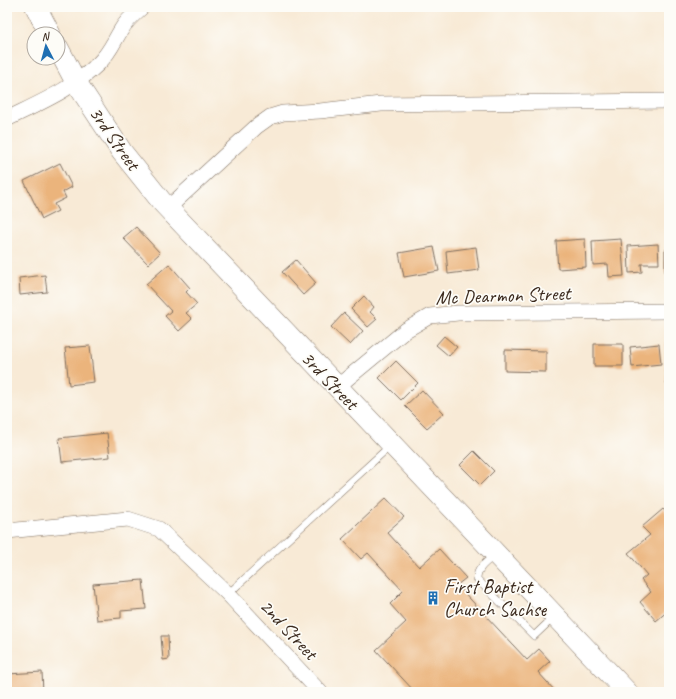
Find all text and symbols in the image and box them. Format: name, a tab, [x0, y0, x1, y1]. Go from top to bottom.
north arrow	[26, 26, 66, 66]
text: N	[41, 29, 51, 43]
street label: 3rd Street	[84, 102, 147, 177]
street label: Mc Dearmon Street	[435, 281, 573, 310]
street label: 3rd Street	[296, 346, 365, 417]
place label: First Baptist Church Sachse	[444, 574, 548, 622]
building icon: First Baptist Church Sachse	[425, 590, 441, 606]
street label: 2nd Street	[254, 594, 325, 667]

